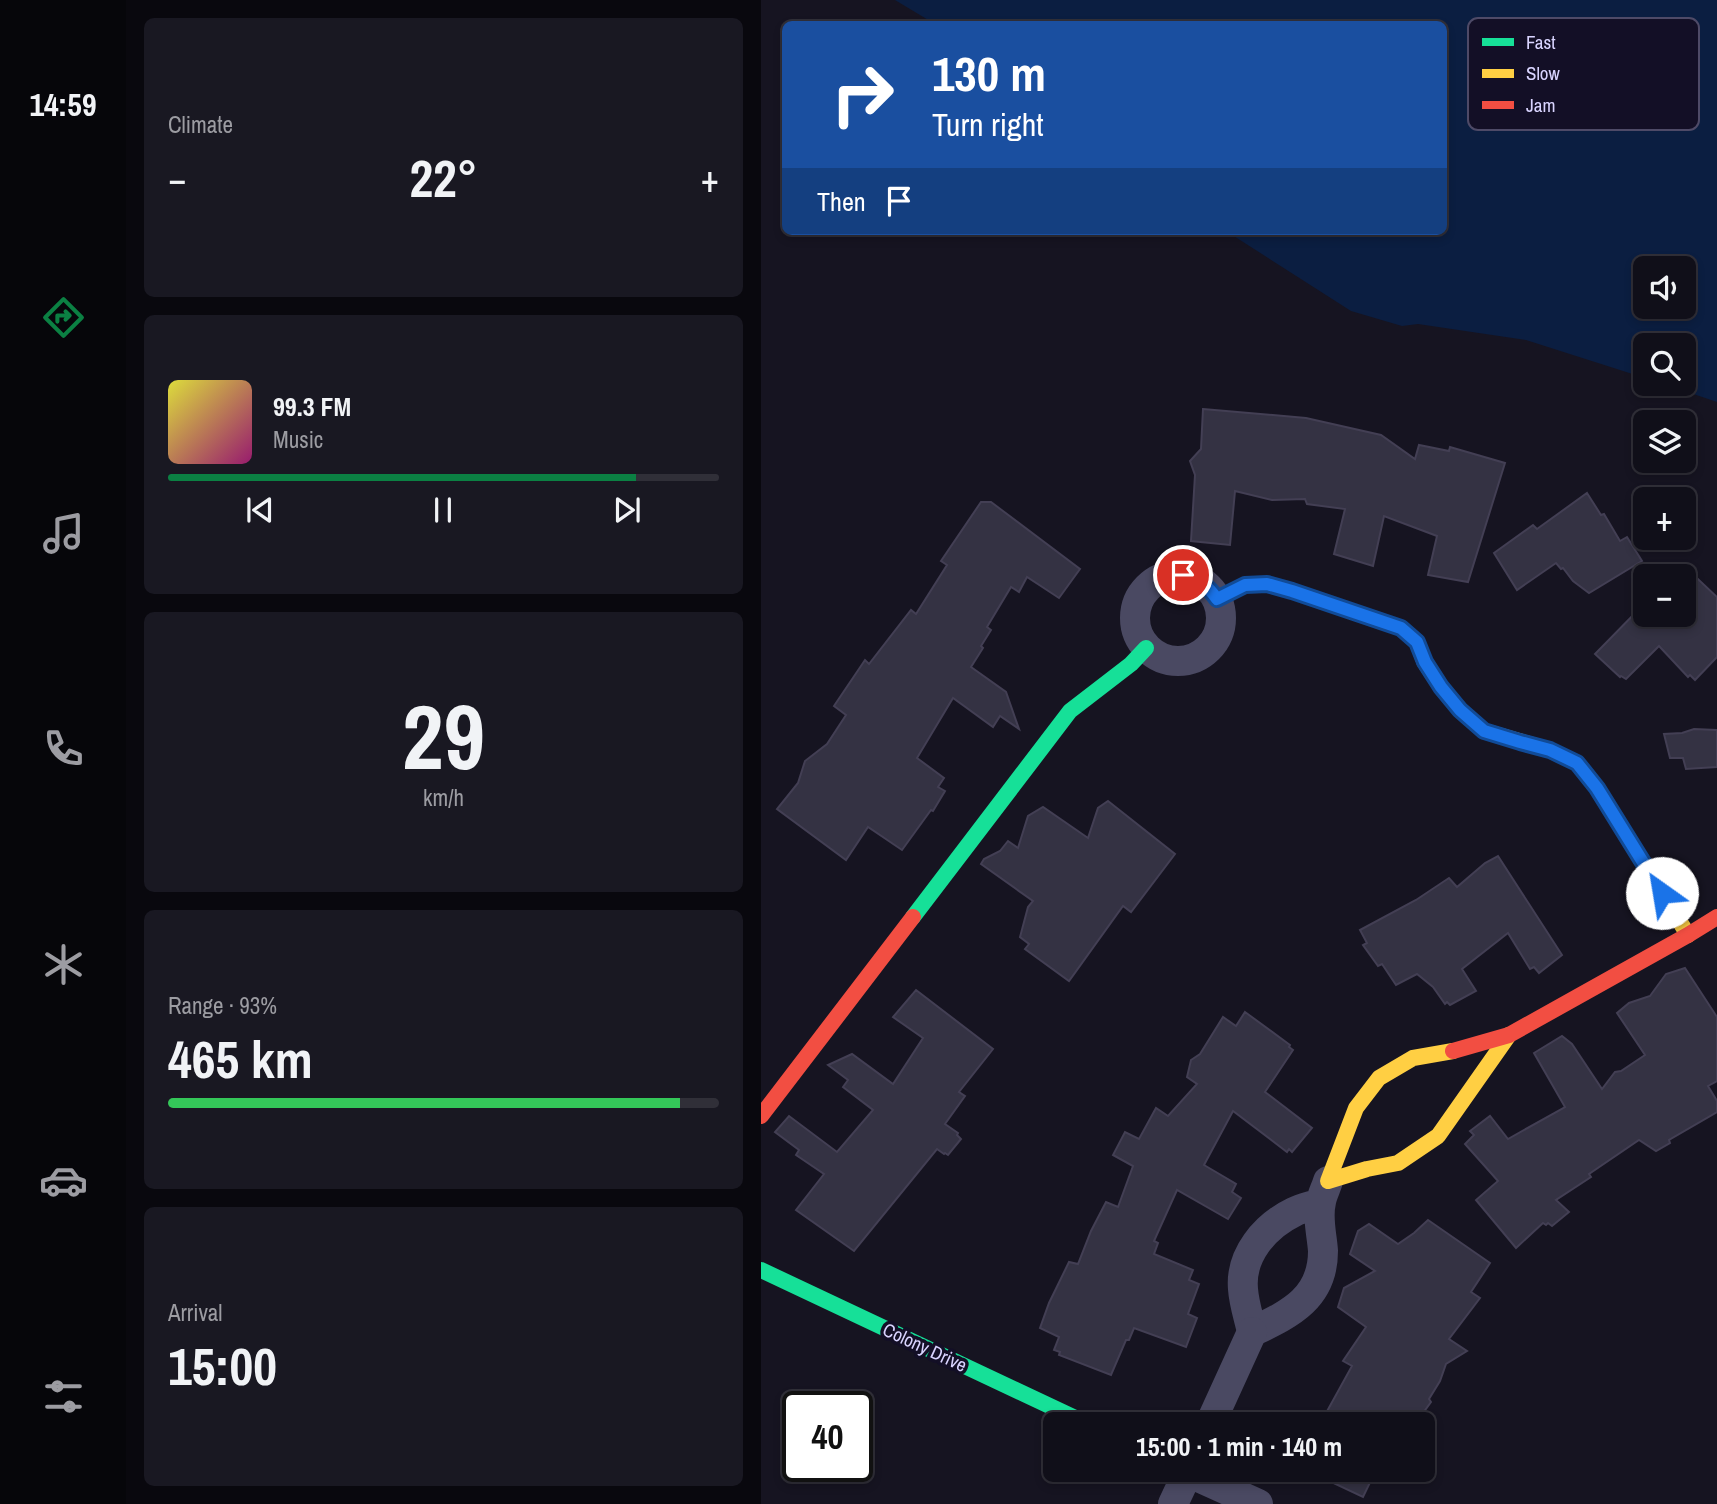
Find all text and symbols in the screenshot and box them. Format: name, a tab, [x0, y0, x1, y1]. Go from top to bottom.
legend	[1468, 18, 1699, 130]
text: Fast	[1526, 29, 1556, 55]
text: 130 m	[932, 40, 1046, 106]
icon: right	[817, 49, 908, 140]
text: Slow	[1526, 60, 1561, 86]
text: 14:59	[29, 83, 97, 126]
text: Jam	[1526, 92, 1555, 118]
text: Turn right	[932, 103, 1044, 146]
text: Climate	[168, 109, 233, 140]
text: 22°	[409, 143, 478, 213]
text: −	[168, 153, 186, 204]
text: +	[701, 153, 719, 204]
icon: arrive	[880, 182, 918, 220]
text: Then	[817, 184, 866, 219]
map controls	[1633, 256, 1696, 627]
button: sound	[1633, 256, 1696, 319]
icon: directions	[39, 293, 88, 342]
button: search	[1633, 333, 1696, 396]
text: 99.3 FM	[273, 389, 351, 424]
button: layers	[1633, 410, 1696, 473]
text: Music	[273, 424, 323, 455]
button: +	[1633, 487, 1696, 550]
icon: previous	[241, 491, 279, 529]
icon: pause	[424, 491, 462, 529]
icon: next	[608, 491, 646, 529]
icon: music	[39, 509, 88, 558]
pin	[1153, 545, 1213, 605]
icon: arrive	[1164, 556, 1202, 594]
button: −	[1633, 564, 1696, 627]
text: 29	[402, 675, 485, 797]
icon: phone	[39, 724, 88, 773]
text: km/h	[423, 782, 464, 813]
position arrow	[1625, 856, 1699, 930]
icon: climate	[39, 940, 88, 989]
text: Range · 93%	[168, 990, 277, 1021]
text: 465 km	[168, 1024, 313, 1094]
icon: car	[39, 1156, 88, 1205]
text: Arrival	[168, 1297, 223, 1328]
street label: Colony Drive	[879, 1316, 971, 1378]
text: 15:00	[168, 1331, 277, 1401]
icon: filters	[39, 1372, 88, 1421]
speed limit sign: 40	[782, 1391, 873, 1482]
text: 15:00 · 1 min · 140 m	[1136, 1429, 1342, 1464]

